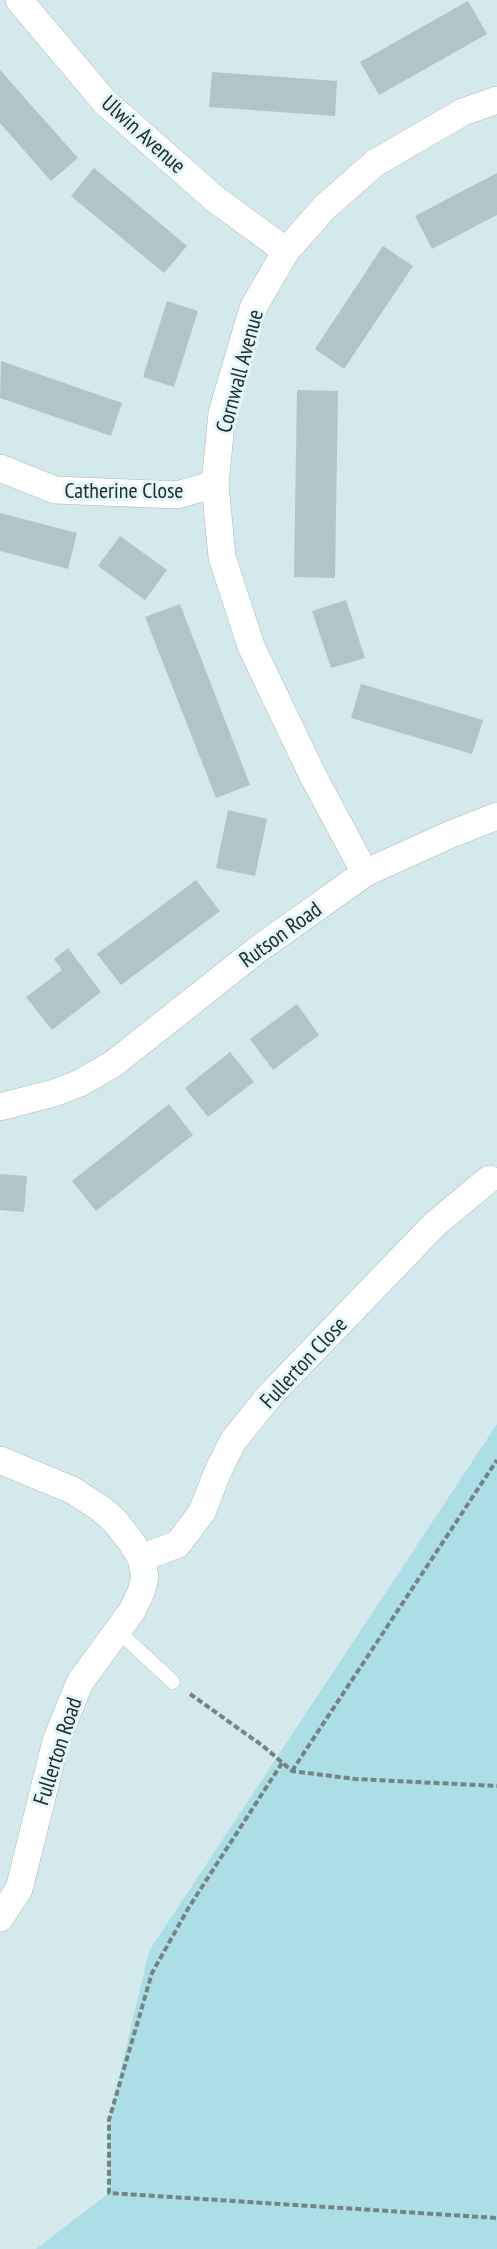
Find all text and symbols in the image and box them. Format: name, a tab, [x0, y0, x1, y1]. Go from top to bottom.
street label: Ulwin Avenue	[96, 89, 192, 179]
street label: Cornwall Avenue	[209, 306, 269, 436]
street label: Catherine Close	[65, 476, 183, 504]
street label: Rutson Road	[233, 895, 327, 973]
street label: Fullerton Close	[253, 1310, 353, 1414]
street label: Fullerton Road	[26, 1694, 88, 1808]

